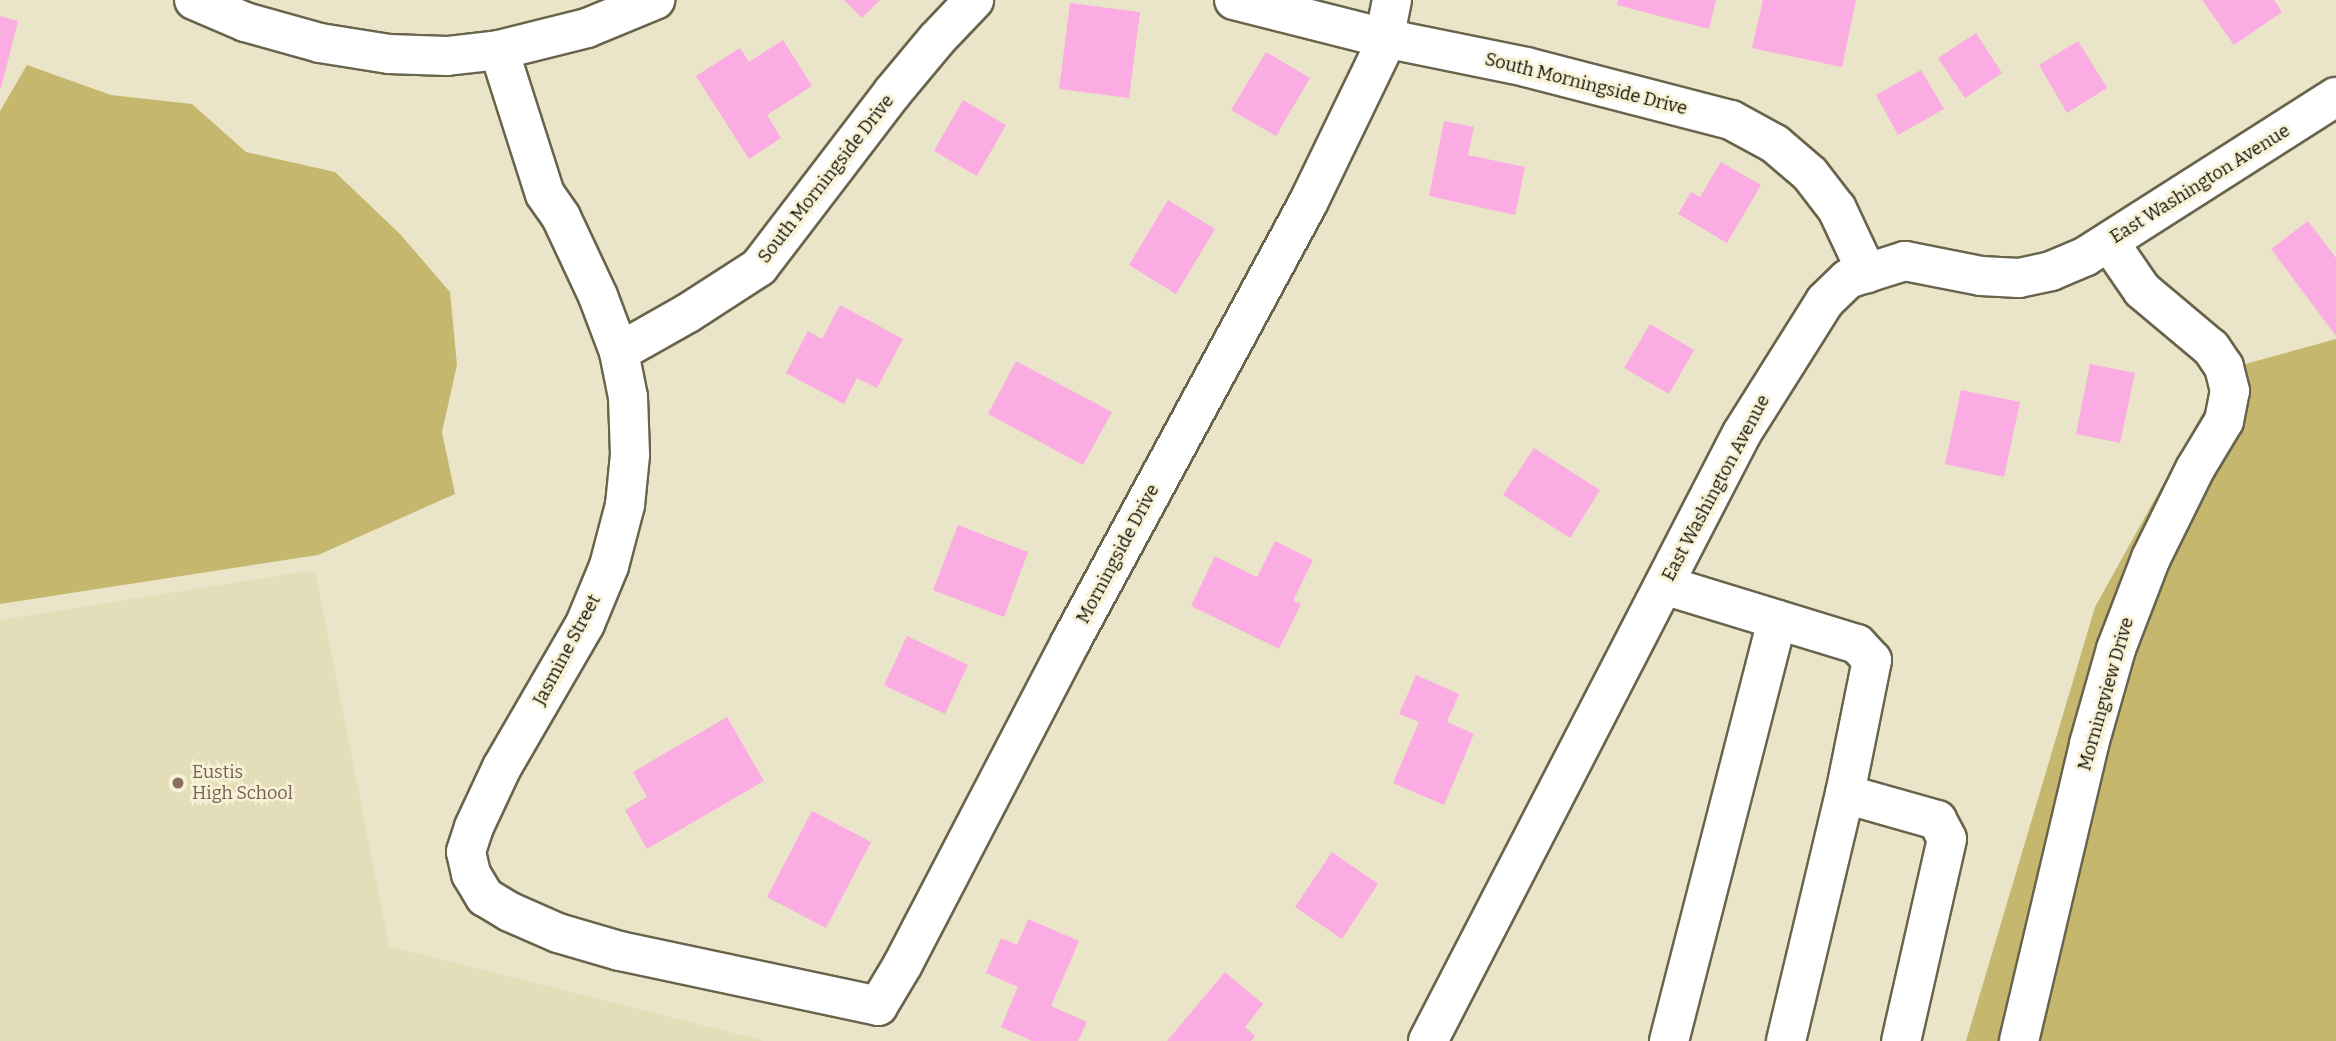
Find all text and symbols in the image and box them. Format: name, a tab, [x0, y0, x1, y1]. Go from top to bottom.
street label: South Morningside Drive	[1483, 48, 1689, 120]
street label: South Morningside Drive	[754, 91, 898, 267]
street label: East Washington Avenue	[2106, 120, 2294, 248]
street label: East Washington Avenue	[1658, 391, 1774, 585]
street label: Morningside Drive	[1072, 481, 1164, 627]
street label: Jasmine Street	[529, 591, 605, 709]
street label: Morningview Drive	[2074, 615, 2138, 773]
place label: Eustis High School	[192, 762, 293, 804]
marker: Eustis High School	[170, 775, 186, 791]

